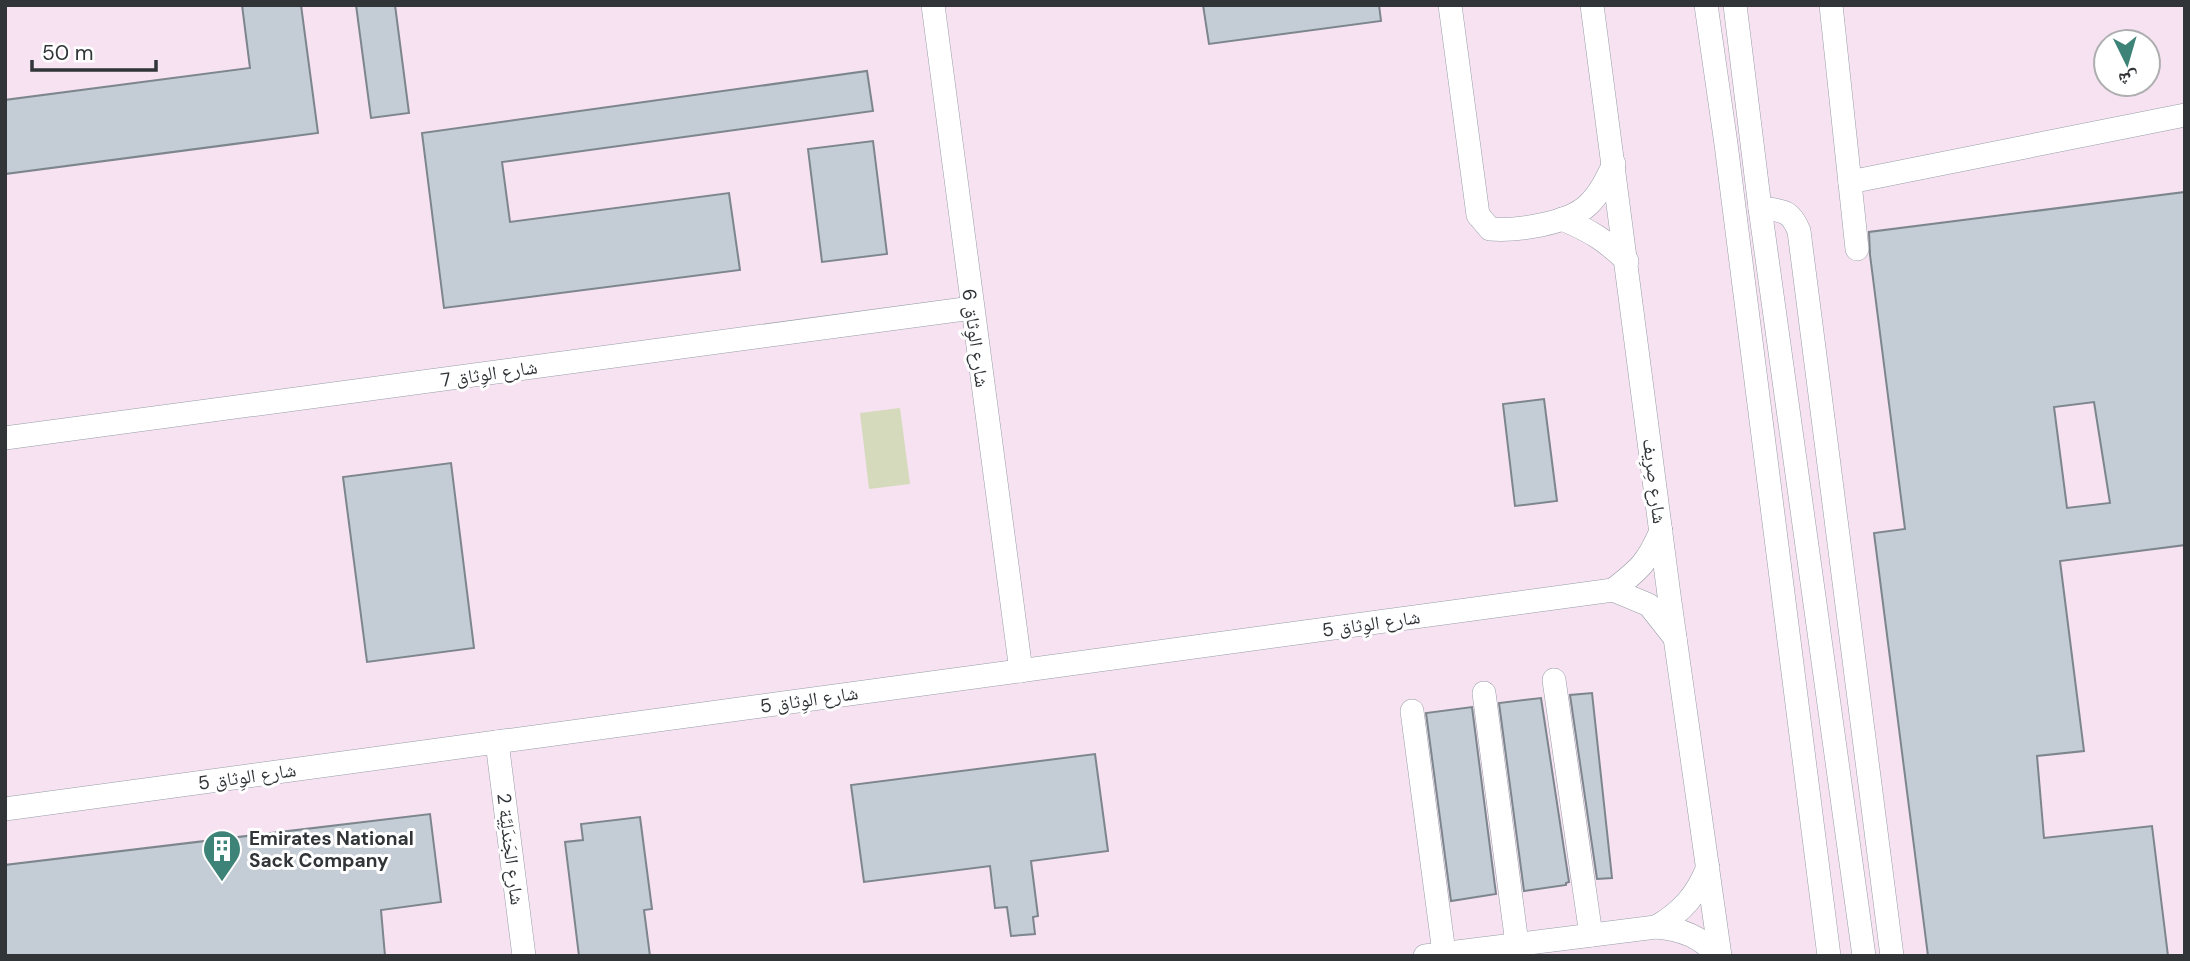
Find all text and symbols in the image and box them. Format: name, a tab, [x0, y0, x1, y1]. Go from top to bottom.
scale bar	[32, 28, 156, 72]
north arrow	[2092, 28, 2162, 98]
text: 50 m	[42, 39, 93, 67]
text: ش	[2117, 66, 2140, 93]
street label: شارع الوِثاق 6	[954, 287, 995, 389]
street label: شارع الوِثاق 7	[439, 354, 539, 395]
street label: شارع صِرِيف	[1635, 437, 1672, 525]
street label: شارع الوِثاق 5	[1320, 604, 1422, 645]
street label: شارع الوِثاق 5	[758, 680, 860, 721]
street label: شارع الوِثاق 5	[196, 757, 298, 798]
street label: شارع الجَندَلِيَّة 2	[491, 792, 530, 906]
place label: Emirates National Sack Company	[249, 826, 414, 873]
building icon: Emirates National Sack Company	[201, 828, 243, 883]

